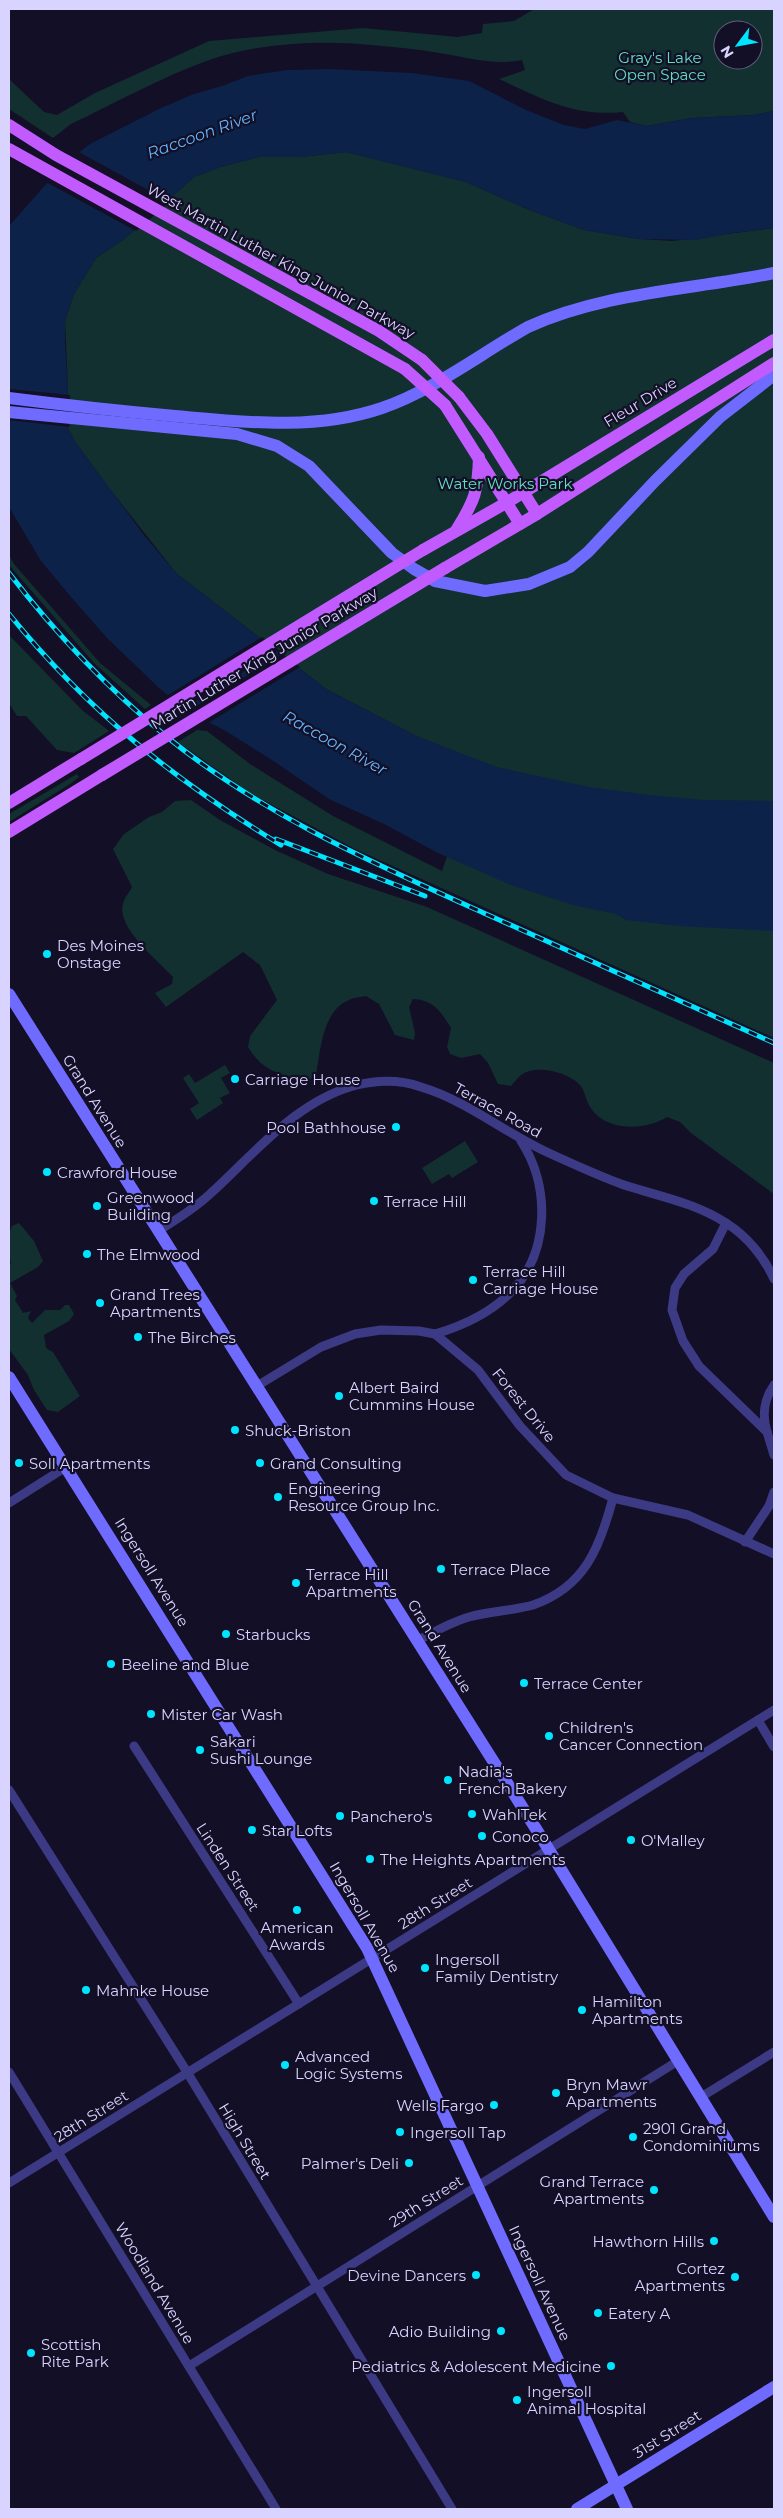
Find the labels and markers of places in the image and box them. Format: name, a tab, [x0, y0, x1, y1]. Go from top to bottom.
place label: Des Moines Onstage	[57, 936, 144, 972]
marker: Des Moines Onstage	[41, 948, 53, 960]
place label: Carriage House	[245, 1070, 360, 1089]
marker: Carriage House	[229, 1073, 241, 1085]
place label: Pool Bathhouse	[266, 1118, 386, 1137]
marker: Pool Bathhouse	[390, 1121, 402, 1133]
place label: Crawford House	[57, 1163, 177, 1182]
marker: Crawford House	[41, 1166, 53, 1178]
place label: Greenwood Building	[107, 1188, 194, 1224]
place label: Terrace Hill	[384, 1192, 467, 1211]
marker: Terrace Hill	[368, 1195, 380, 1207]
marker: Greenwood Building	[91, 1200, 103, 1212]
place label: The Elmwood	[97, 1245, 201, 1264]
marker: The Elmwood	[81, 1248, 93, 1260]
place label: Terrace Hill Carriage House	[483, 1262, 598, 1298]
marker: Terrace Hill Carriage House	[467, 1274, 479, 1286]
place label: Grand Trees Apartments	[110, 1285, 201, 1321]
marker: Grand Trees Apartments	[94, 1297, 106, 1309]
place label: The Birches	[148, 1328, 236, 1347]
marker: The Birches	[132, 1331, 144, 1343]
place label: Albert Baird Cummins House	[349, 1378, 475, 1414]
marker: Albert Baird Cummins House	[333, 1390, 345, 1402]
place label: Shuck-Briston	[245, 1421, 351, 1440]
marker: Shuck-Briston	[229, 1424, 241, 1436]
place label: Soll Apartments	[29, 1454, 150, 1473]
place label: Grand Consulting	[270, 1454, 402, 1473]
marker: Soll Apartments	[13, 1457, 25, 1469]
marker: Grand Consulting	[254, 1457, 266, 1469]
place label: Engineering Resource Group Inc.	[288, 1479, 439, 1515]
marker: Engineering Resource Group Inc.	[272, 1491, 284, 1503]
place label: Terrace Place	[451, 1560, 550, 1579]
marker: Terrace Place	[435, 1563, 447, 1575]
place label: Terrace Hill Apartments	[306, 1565, 397, 1601]
marker: Terrace Hill Apartments	[290, 1577, 302, 1589]
place label: Starbucks	[236, 1625, 310, 1644]
marker: Starbucks	[220, 1628, 232, 1640]
place label: Beeline and Blue	[121, 1655, 249, 1674]
marker: Beeline and Blue	[105, 1658, 117, 1670]
place label: Terrace Center	[534, 1674, 643, 1693]
marker: Terrace Center	[518, 1677, 530, 1689]
place label: Mister Car Wash	[161, 1705, 283, 1724]
marker: Mister Car Wash	[145, 1708, 157, 1720]
place label: Children's Cancer Connection	[559, 1718, 703, 1754]
marker: Children's Cancer Connection	[543, 1730, 555, 1742]
place label: Sakari Sushi Lounge	[210, 1732, 312, 1768]
marker: Sakari Sushi Lounge	[194, 1744, 206, 1756]
place label: Nadia's French Bakery	[458, 1762, 568, 1798]
marker: Nadia's French Bakery	[442, 1774, 454, 1786]
place label: WahlTek	[482, 1805, 547, 1824]
place label: Panchero's	[350, 1807, 432, 1826]
marker: WahlTek	[466, 1808, 478, 1820]
marker: Panchero's	[334, 1810, 346, 1822]
place label: Star Lofts	[262, 1821, 332, 1840]
marker: Star Lofts	[246, 1824, 258, 1836]
place label: Conoco	[492, 1827, 549, 1846]
marker: Conoco	[476, 1830, 488, 1842]
place label: O'Malley	[641, 1831, 706, 1850]
marker: O'Malley	[625, 1834, 637, 1846]
place label: The Heights Apartments	[380, 1850, 565, 1869]
marker: The Heights Apartments	[364, 1853, 376, 1865]
marker: American Awards	[291, 1904, 303, 1916]
place label: American Awards	[260, 1918, 334, 1954]
place label: Ingersoll Family Dentistry	[435, 1950, 559, 1986]
marker: Ingersoll Family Dentistry	[419, 1962, 431, 1974]
place label: Mahnke House	[96, 1981, 209, 2000]
marker: Mahnke House	[80, 1984, 92, 1996]
place label: Hamilton Apartments	[592, 1992, 683, 2028]
marker: Hamilton Apartments	[576, 2004, 588, 2016]
place label: Advanced Logic Systems	[295, 2047, 403, 2083]
marker: Advanced Logic Systems	[279, 2059, 291, 2071]
place label: Bryn Mawr Apartments	[566, 2075, 657, 2111]
marker: Bryn Mawr Apartments	[550, 2087, 562, 2099]
place label: Wells Fargo	[396, 2096, 484, 2115]
marker: Wells Fargo	[488, 2099, 500, 2111]
place label: 2901 Grand Condominiums	[643, 2119, 760, 2155]
place label: Ingersoll Tap	[410, 2123, 506, 2142]
marker: Ingersoll Tap	[394, 2126, 406, 2138]
marker: 2901 Grand Condominiums	[627, 2131, 639, 2143]
place label: Palmer's Deli	[301, 2154, 399, 2173]
marker: Palmer's Deli	[403, 2157, 415, 2169]
place label: Grand Terrace Apartments	[540, 2172, 644, 2208]
marker: Grand Terrace Apartments	[648, 2184, 660, 2196]
place label: Hawthorn Hills	[593, 2232, 704, 2251]
marker: Hawthorn Hills	[708, 2235, 720, 2247]
place label: Cortez Apartments	[634, 2259, 725, 2295]
place label: Devine Dancers	[347, 2266, 466, 2285]
marker: Devine Dancers	[470, 2269, 482, 2281]
marker: Cortez Apartments	[729, 2271, 741, 2283]
place label: Eatery A	[608, 2304, 671, 2323]
marker: Eatery A	[592, 2307, 604, 2319]
place label: Adio Building	[389, 2322, 491, 2341]
marker: Adio Building	[495, 2325, 507, 2337]
place label: Scottish Rite Park	[41, 2335, 109, 2371]
marker: Scottish Rite Park	[25, 2347, 37, 2359]
place label: Pediatrics & Adolescent Medicine	[351, 2357, 601, 2376]
marker: Pediatrics & Adolescent Medicine	[605, 2360, 617, 2372]
place label: Ingersoll Animal Hospital	[527, 2382, 646, 2418]
marker: Ingersoll Animal Hospital	[511, 2394, 523, 2406]

